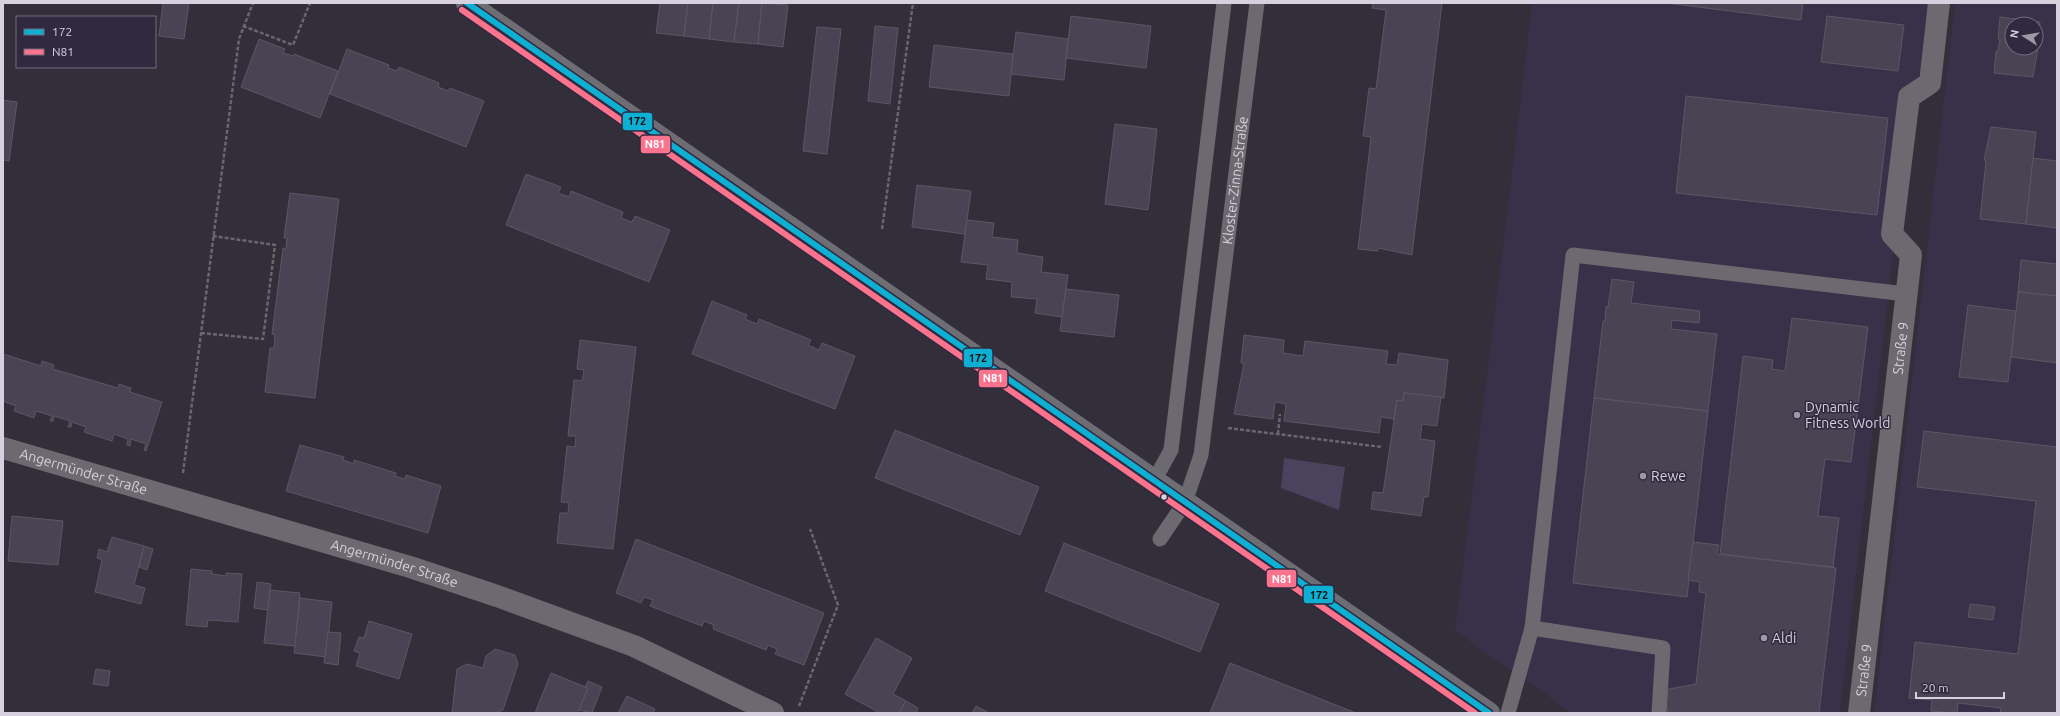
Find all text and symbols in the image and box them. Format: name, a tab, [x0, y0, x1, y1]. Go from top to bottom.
legend	[16, 16, 156, 68]
north arrow	[2004, 16, 2044, 56]
text: 172	[52, 25, 72, 38]
text: N	[2007, 29, 2021, 39]
text: N81	[52, 45, 74, 58]
line badge: 172	[622, 112, 653, 131]
text: 172	[628, 115, 646, 127]
street label: Kloster-Zinna-Straße	[1219, 115, 1251, 245]
line badge: N81	[640, 135, 671, 154]
text: N81	[645, 138, 665, 150]
street label: Straße 9	[1889, 321, 1911, 375]
line badge: 172	[963, 348, 993, 368]
text: 172	[969, 352, 987, 364]
line badge: N81	[978, 369, 1008, 388]
text: N81	[983, 372, 1003, 384]
place label: Dynamic Fitness World	[1805, 399, 1890, 431]
marker: Dynamic Fitness World	[1792, 410, 1802, 420]
street label: Angermünder Straße	[18, 445, 149, 498]
place label: Rewe	[1651, 468, 1686, 484]
marker: Rewe	[1638, 471, 1648, 481]
unlabelled marker	[1159, 492, 1169, 502]
street label: Angermünder Straße	[329, 536, 460, 590]
line badge: N81	[1266, 569, 1297, 588]
text: N81	[1272, 573, 1292, 585]
line badge: 172	[1303, 585, 1334, 604]
text: 172	[1310, 589, 1328, 601]
place label: Aldi	[1772, 630, 1796, 646]
marker: Aldi	[1759, 633, 1769, 643]
street label: Straße 9	[1853, 643, 1875, 697]
scale bar	[1916, 674, 2004, 700]
text: 20 m	[1922, 681, 1949, 694]

